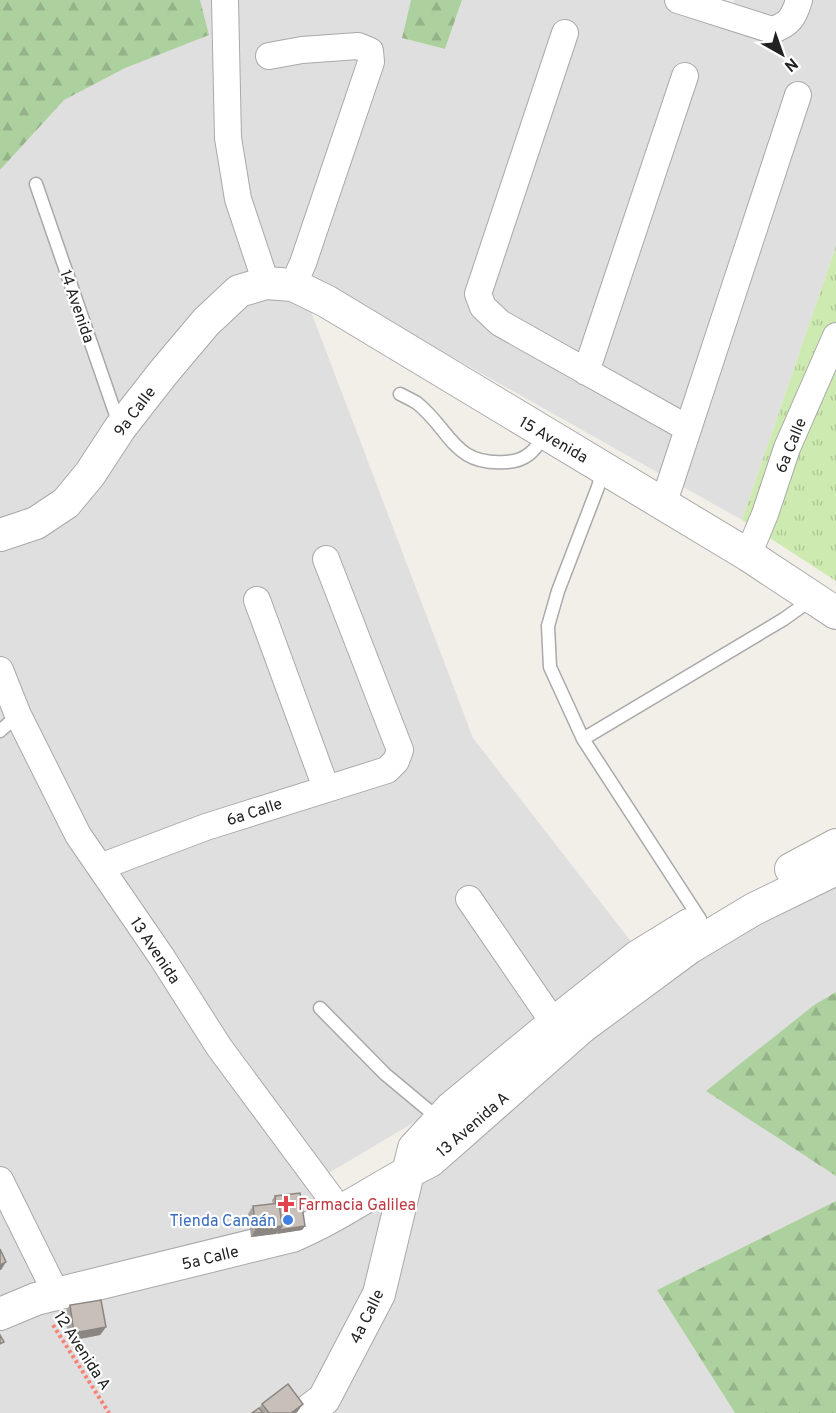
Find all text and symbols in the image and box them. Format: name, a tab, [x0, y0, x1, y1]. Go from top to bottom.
north arrow	[752, 24, 812, 84]
text: N	[780, 53, 801, 75]
street label: 14 Avenida	[54, 267, 98, 346]
street label: 9a Calle	[110, 383, 161, 441]
street label: 15 Avenida	[515, 413, 591, 469]
street label: 6a Calle	[772, 415, 812, 476]
street label: 6a Calle	[224, 795, 285, 831]
street label: 13 Avenida	[125, 914, 184, 988]
street label: 13 Avenida A	[433, 1088, 514, 1163]
place label: Farmacia Galilea	[298, 1196, 416, 1216]
marker: Farmacia Galilea	[279, 1197, 293, 1211]
place label: Tienda Canaán	[170, 1212, 276, 1232]
marker: Tienda Canaán	[281, 1213, 295, 1227]
street label: 5a Calle	[180, 1242, 241, 1276]
street label: 4a Calle	[346, 1286, 389, 1347]
street label: 12 Avenida A	[48, 1308, 114, 1395]

